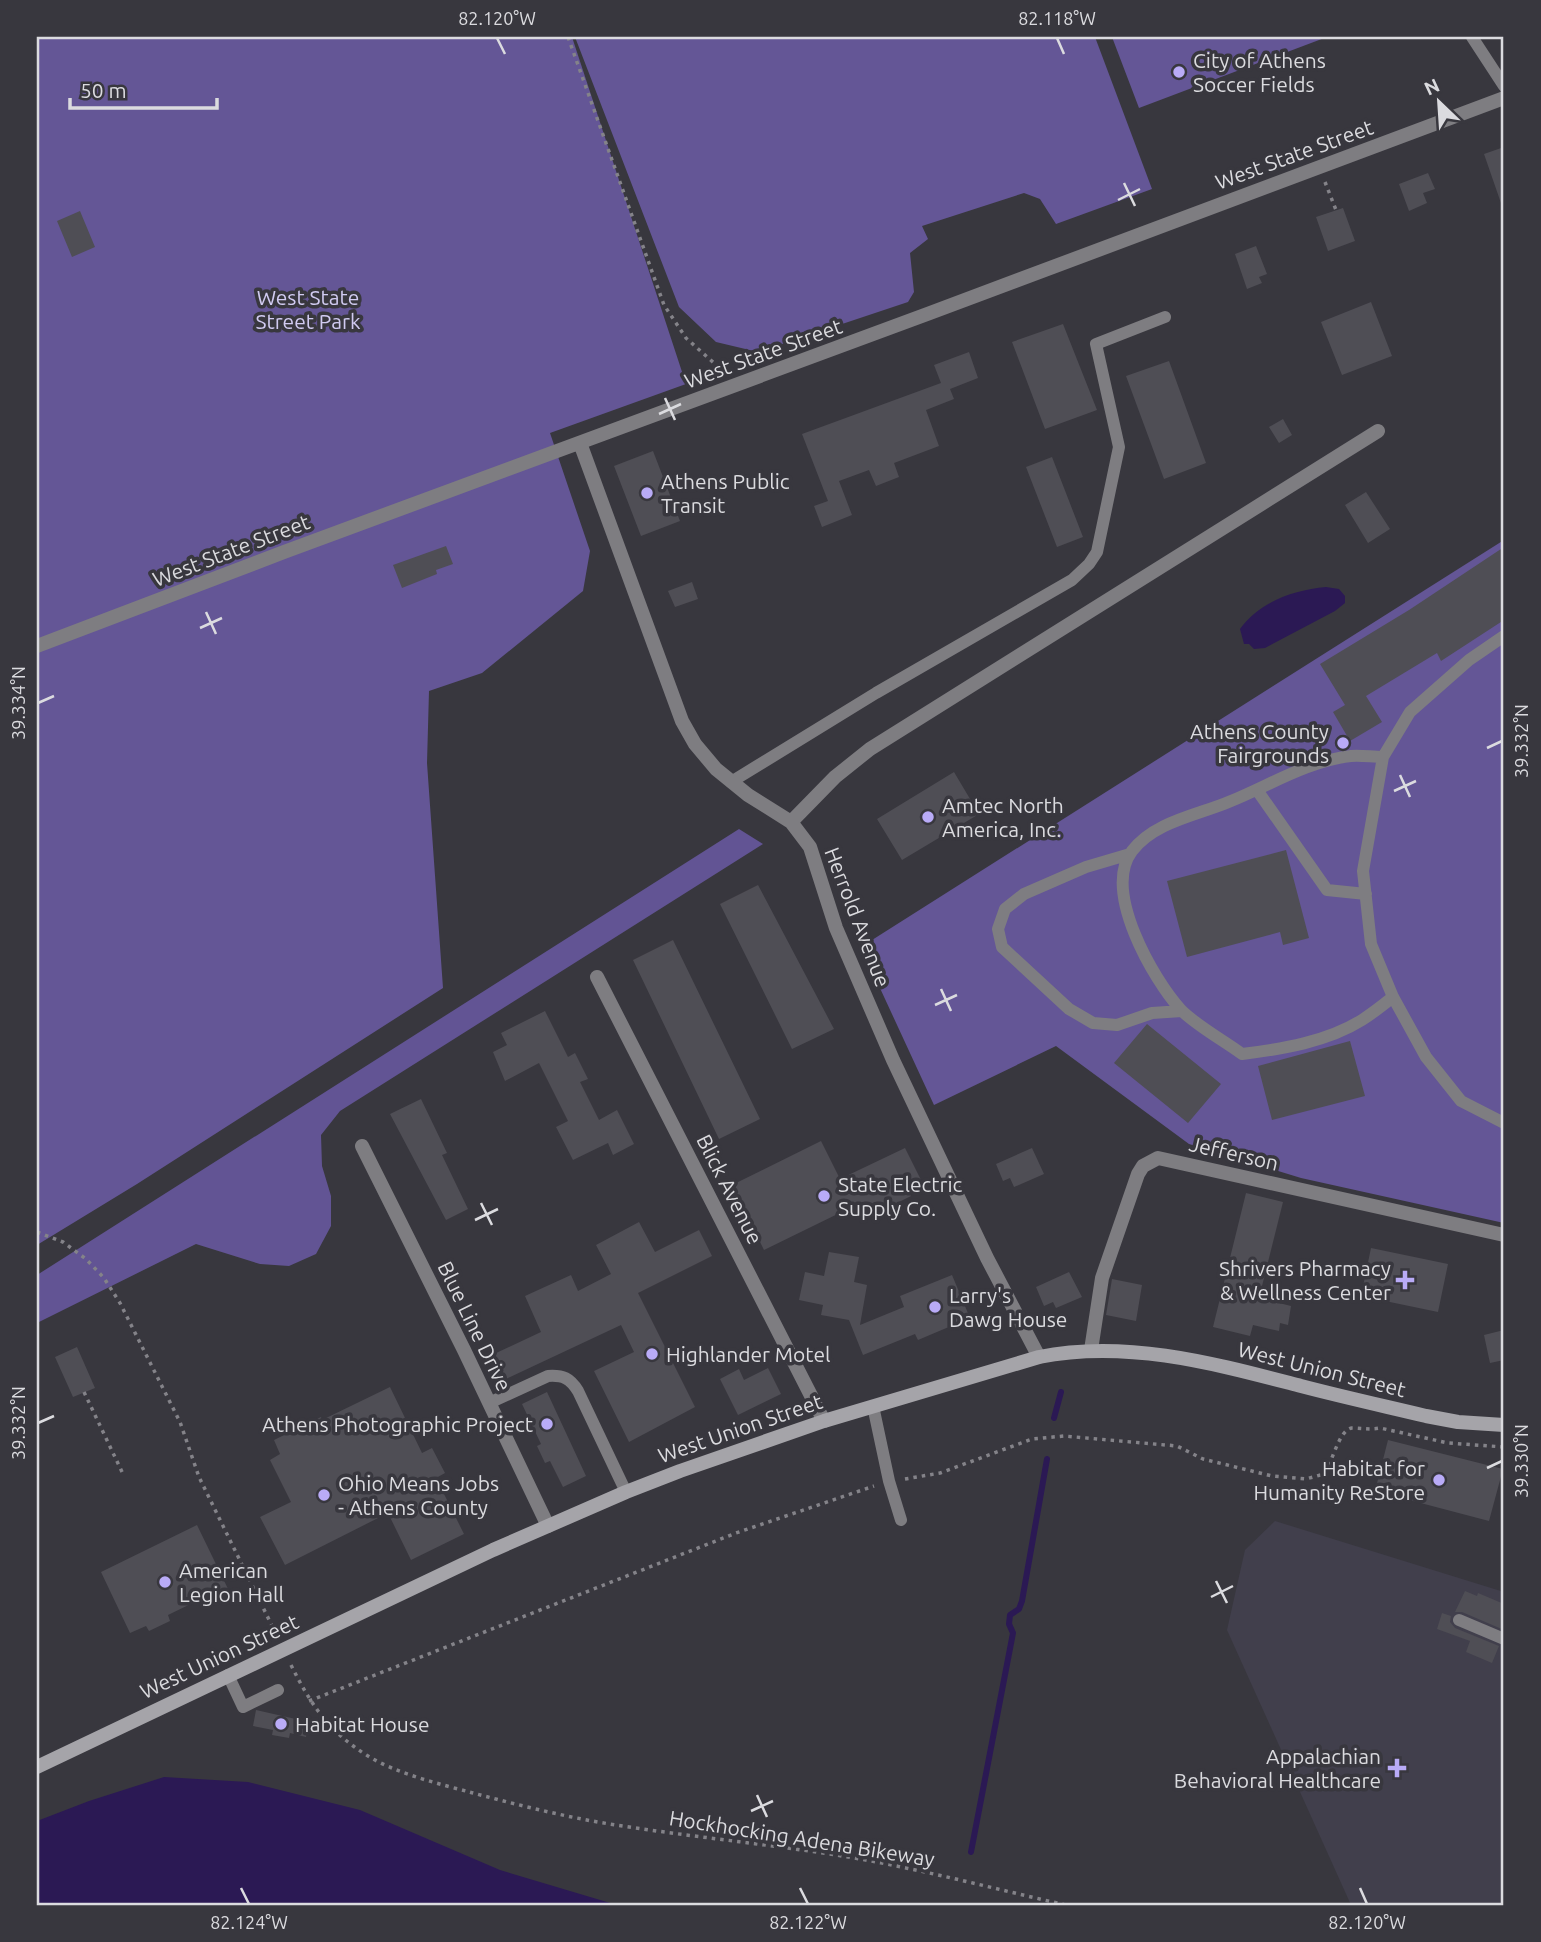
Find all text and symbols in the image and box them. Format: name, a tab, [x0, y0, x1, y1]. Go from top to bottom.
text: 82.120°W	[458, 8, 536, 28]
text: 82.118°W	[1018, 8, 1096, 28]
place label: City of Athens Soccer Fields	[1193, 48, 1326, 96]
marker: City of Athens Soccer Fields	[1171, 64, 1187, 80]
scale bar	[70, 66, 217, 110]
north arrow	[1404, 66, 1474, 136]
text: N	[1421, 74, 1443, 100]
text: 50 m	[80, 78, 127, 102]
street label: West State Street	[1212, 114, 1376, 194]
park label: West State Street Park	[255, 285, 361, 333]
street label: West State Street	[681, 313, 845, 393]
place label: Athens Public Transit	[661, 469, 790, 517]
marker: Athens Public Transit	[639, 485, 655, 501]
street label: West State Street	[149, 509, 313, 591]
text: 39.334°N	[8, 666, 28, 740]
text: 39.332°N	[1511, 704, 1531, 778]
place label: Athens County Fairgrounds	[1190, 719, 1329, 767]
marker: Athens County Fairgrounds	[1335, 735, 1351, 751]
place label: Amtec North America, Inc.	[942, 793, 1064, 841]
marker: Amtec North America, Inc.	[920, 809, 936, 825]
street label: Herrold Avenue	[820, 844, 896, 990]
street label: Blick Avenue	[692, 1130, 768, 1248]
street label: Jefferson	[1187, 1131, 1281, 1175]
place label: State Electric Supply Co.	[838, 1172, 963, 1220]
marker: State Electric Supply Co.	[816, 1188, 832, 1204]
place label: Shrivers Pharmacy & Wellness Center	[1219, 1256, 1391, 1304]
street label: Blue Line Drive	[433, 1257, 517, 1395]
marker: Shrivers Pharmacy & Wellness Center	[1397, 1272, 1413, 1288]
place label: Larry's Dawg House	[949, 1283, 1067, 1331]
marker: Larry's Dawg House	[927, 1299, 943, 1315]
street label: West Union Street	[1236, 1337, 1408, 1401]
place label: Highlander Motel	[666, 1342, 831, 1366]
marker: Highlander Motel	[644, 1346, 660, 1362]
text: 39.332°N	[8, 1386, 28, 1460]
street label: West Union Street	[655, 1389, 825, 1467]
place label: Athens Photographic Project	[262, 1412, 533, 1436]
marker: Athens Photographic Project	[539, 1416, 555, 1432]
text: 39.330°N	[1511, 1424, 1531, 1498]
place label: Habitat for Humanity ReStore	[1253, 1456, 1425, 1504]
place label: Ohio Means Jobs - Athens County	[338, 1471, 499, 1519]
marker: Habitat for Humanity ReStore	[1431, 1472, 1447, 1488]
marker: Ohio Means Jobs - Athens County	[316, 1487, 332, 1503]
place label: American Legion Hall	[179, 1558, 284, 1606]
marker: American Legion Hall	[157, 1574, 173, 1590]
street label: West Union Street	[136, 1609, 302, 1703]
place label: Habitat House	[295, 1712, 430, 1736]
marker: Habitat House	[273, 1716, 289, 1732]
place label: Appalachian Behavioral Healthcare	[1174, 1744, 1381, 1792]
marker: Appalachian Behavioral Healthcare	[1387, 1758, 1407, 1778]
street label: Hockhocking Adena Bikeway	[668, 1805, 936, 1871]
text: 82.124°W	[210, 1912, 288, 1932]
text: 82.122°W	[769, 1912, 847, 1932]
text: 82.120°W	[1328, 1912, 1406, 1932]

